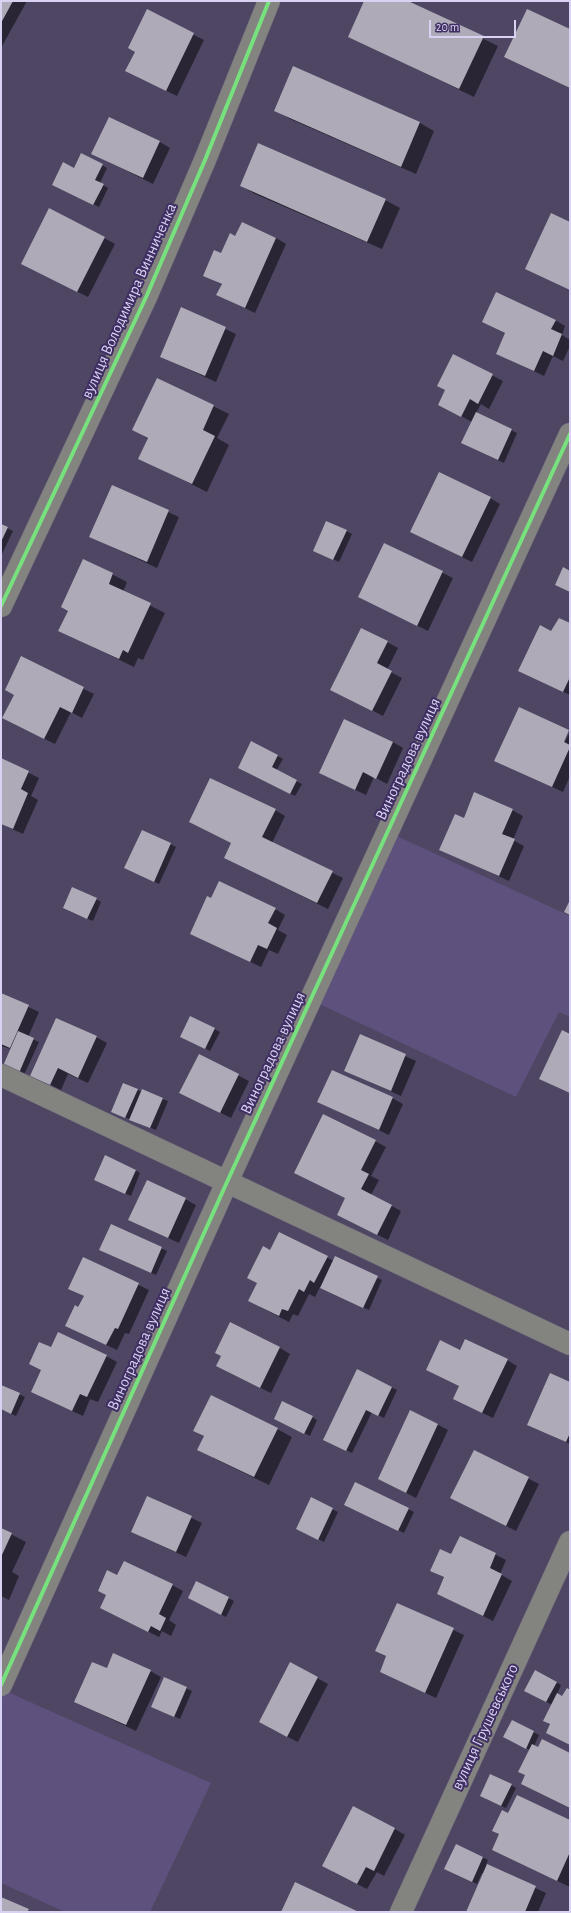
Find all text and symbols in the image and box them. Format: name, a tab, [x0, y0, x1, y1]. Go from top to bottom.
scale bar	[431, 12, 518, 38]
text: 20 m	[436, 21, 459, 33]
street label: вулиця Володимира Винниченка	[77, 200, 181, 402]
street label: Виноградова вулиця	[371, 695, 445, 823]
street label: Виноградова вулиця	[236, 989, 310, 1117]
street label: Виноградова вулиця	[103, 1284, 175, 1414]
street label: вулиця Грушевського	[447, 1661, 523, 1793]

